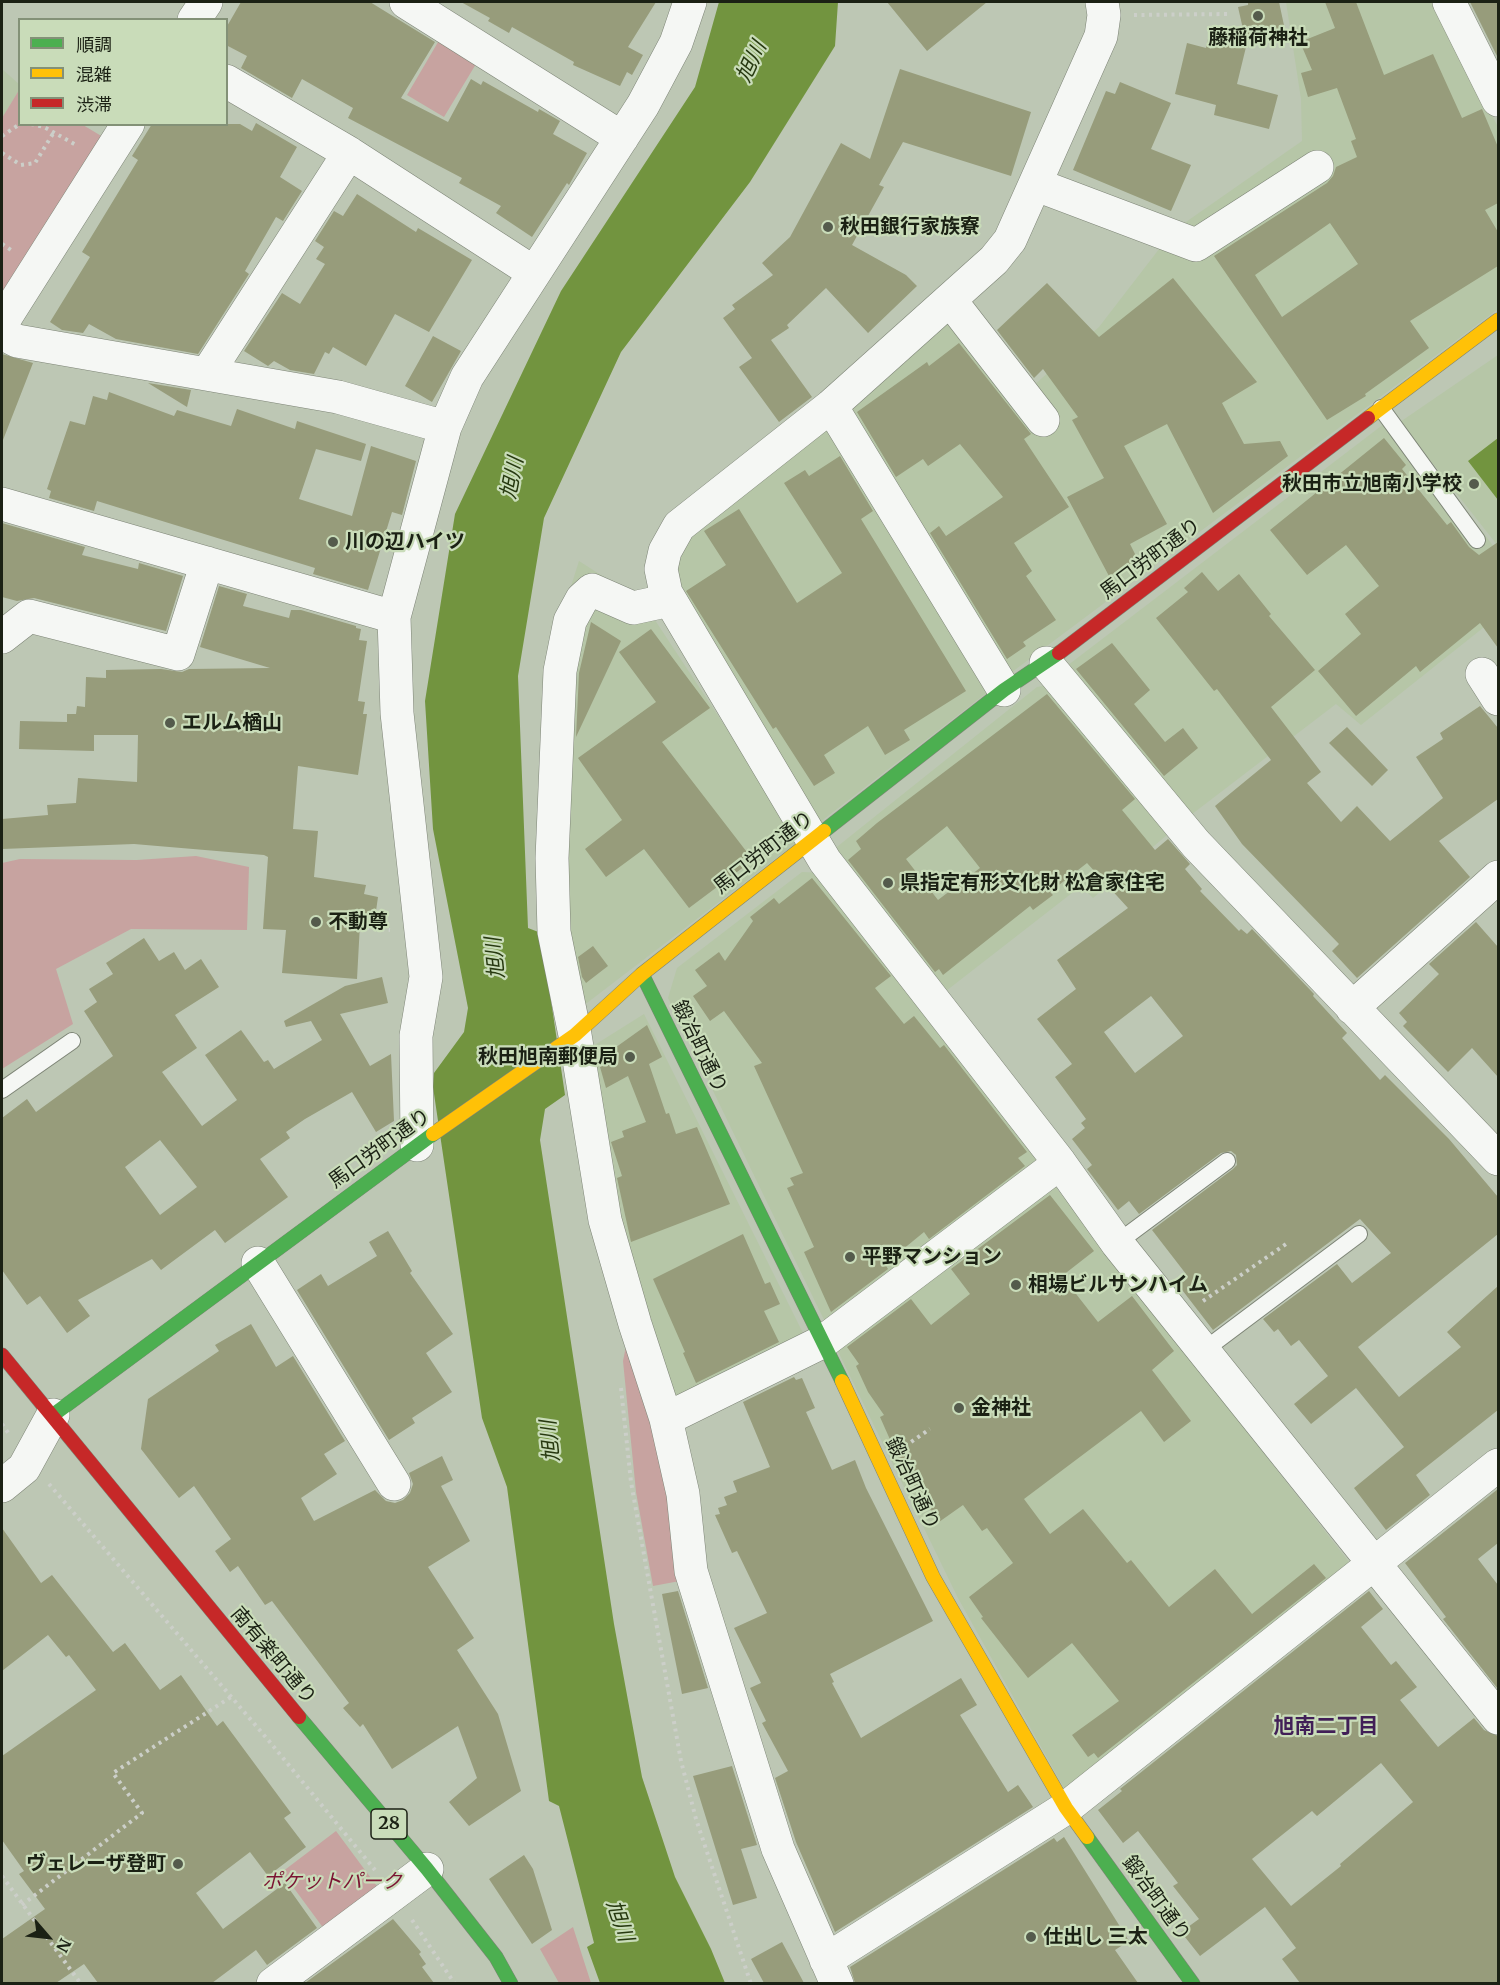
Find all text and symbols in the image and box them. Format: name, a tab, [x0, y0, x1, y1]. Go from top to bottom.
marker: 藤稲荷神社	[1251, 9, 1265, 23]
legend	[18, 18, 228, 126]
place label: 藤稲荷神社	[1208, 26, 1308, 50]
text: 順調	[76, 33, 112, 56]
water label: 旭川	[732, 38, 772, 86]
text: 混雑	[76, 63, 112, 86]
text: 渋滞	[76, 93, 112, 116]
place label: 秋田銀行家族寮	[840, 215, 980, 239]
marker: 秋田銀行家族寮	[821, 220, 835, 234]
water label: 旭川	[497, 455, 529, 501]
place label: 秋田市立旭南小学校	[1282, 472, 1462, 496]
marker: 秋田市立旭南小学校	[1467, 477, 1481, 491]
street label: 馬口労町通り	[1096, 513, 1206, 605]
place label: 川の辺ハイツ	[345, 530, 465, 554]
marker: 川の辺ハイツ	[326, 535, 340, 549]
place label: エルム楢山	[182, 711, 282, 735]
marker: エルム楢山	[163, 716, 177, 730]
street label: 馬口労町通り	[709, 807, 819, 899]
place label: 県指定有形文化財 松倉家住宅	[900, 871, 1165, 895]
marker: 県指定有形文化財 松倉家住宅	[881, 876, 895, 890]
place label: 不動尊	[328, 910, 388, 934]
marker: 不動尊	[309, 915, 323, 929]
water label: 旭川	[481, 936, 511, 980]
street label: 鍛冶町通り	[666, 997, 732, 1097]
place label: 秋田旭南郵便局	[478, 1045, 618, 1069]
marker: 秋田旭南郵便局	[623, 1050, 637, 1064]
street label: 馬口労町通り	[324, 1104, 436, 1194]
place label: 平野マンション	[862, 1245, 1002, 1269]
marker: 平野マンション	[843, 1250, 857, 1264]
place label: 相場ビルサンハイム	[1028, 1273, 1208, 1297]
marker: 相場ビルサンハイム	[1009, 1278, 1023, 1292]
place label: 金神社	[971, 1396, 1031, 1420]
marker: 金神社	[952, 1401, 966, 1415]
water label: 旭川	[536, 1419, 566, 1463]
street label: 鍛冶町通り	[880, 1434, 944, 1534]
street label: 南有楽町通り	[225, 1602, 321, 1710]
district label: 旭南二丁目	[1274, 1714, 1378, 1740]
road number: 28	[371, 1809, 407, 1839]
street label: 鍛冶町通り	[1117, 1851, 1195, 1947]
place label: ヴェレーザ登町	[26, 1852, 166, 1876]
marker: ヴェレーザ登町	[171, 1857, 185, 1871]
park label: ポケットパーク	[262, 1870, 402, 1894]
water label: 旭川	[600, 1897, 638, 1945]
north arrow	[18, 1907, 78, 1967]
place label: 仕出し 三太	[1043, 1925, 1148, 1949]
marker: 仕出し 三太	[1024, 1930, 1038, 1944]
text: N	[52, 1935, 76, 1956]

